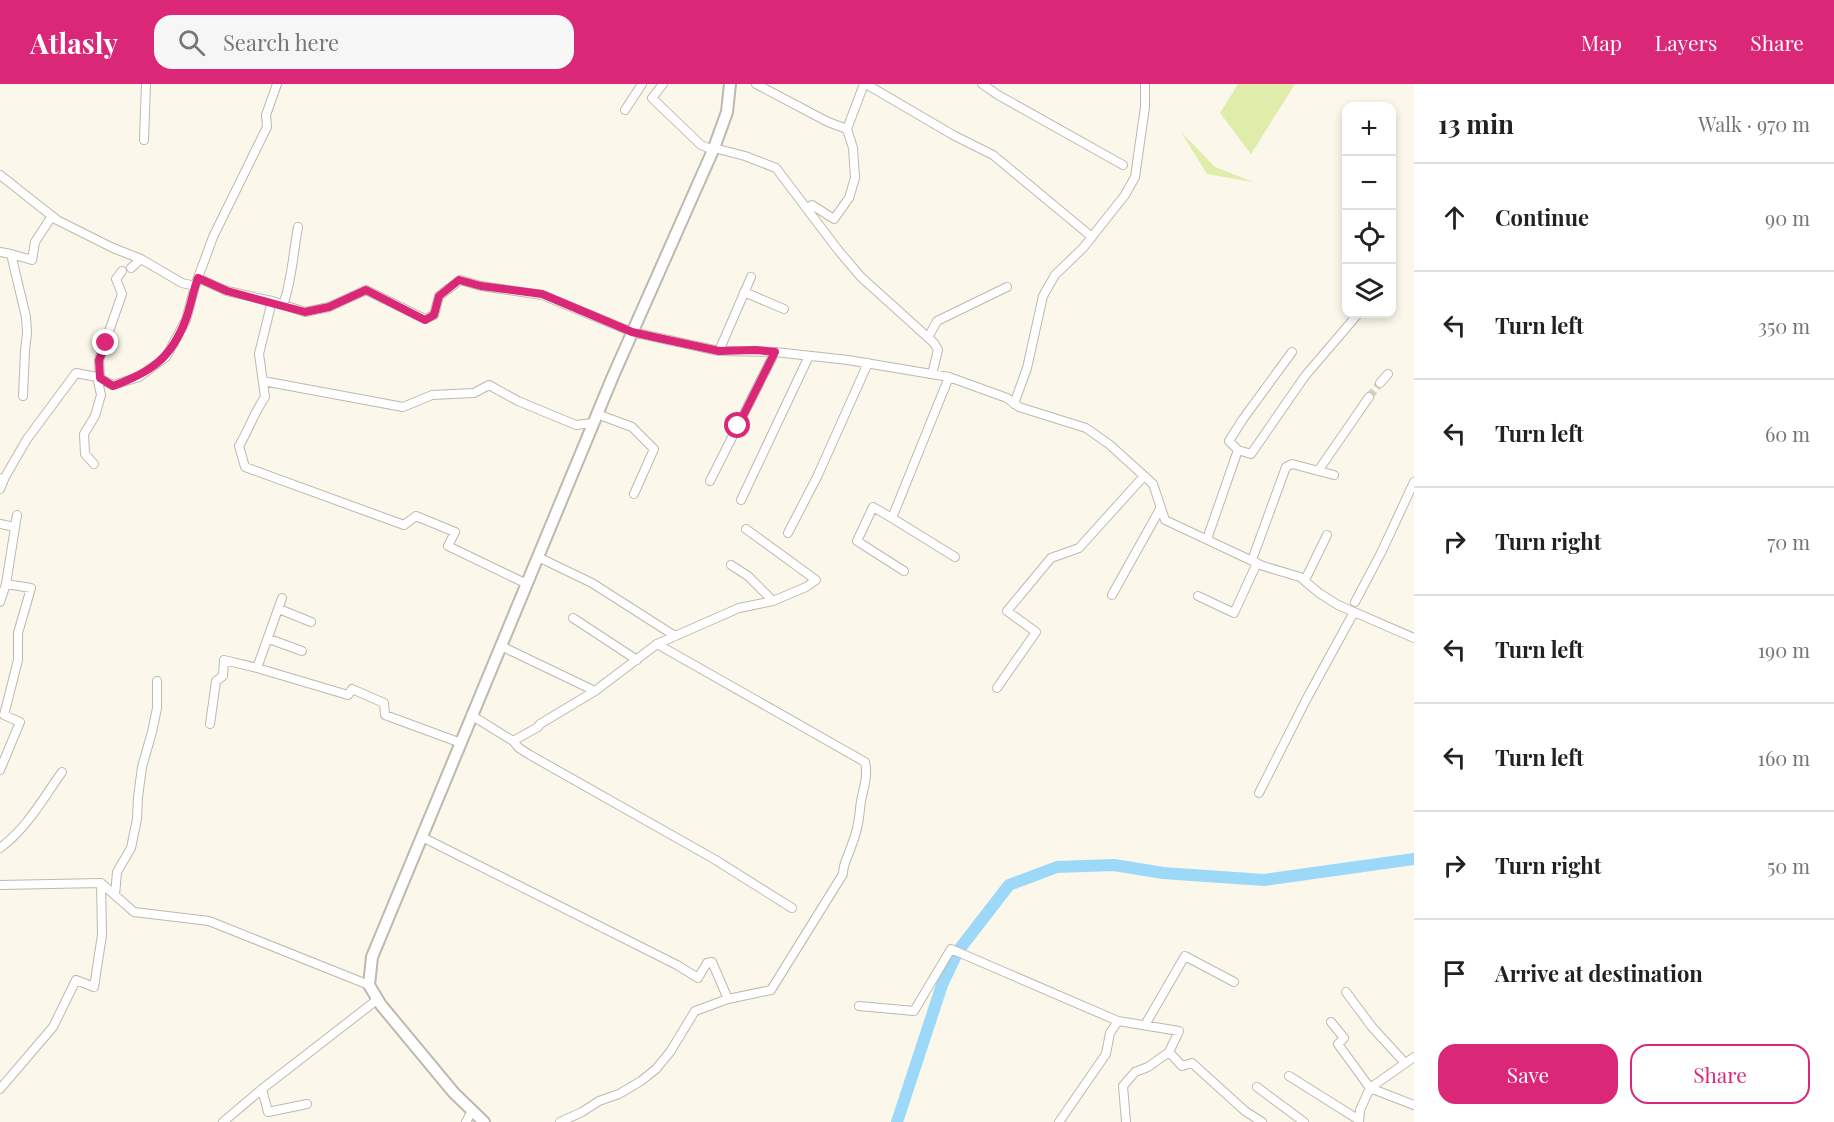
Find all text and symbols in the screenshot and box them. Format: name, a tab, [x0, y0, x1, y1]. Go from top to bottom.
search box	[154, 15, 574, 69]
text: Atlasly	[30, 24, 118, 61]
icon: search	[175, 26, 208, 59]
text: Search here	[223, 27, 339, 57]
text: Map	[1581, 28, 1622, 56]
text: Layers	[1655, 28, 1717, 56]
text: Share	[1750, 28, 1804, 56]
map controls	[1342, 102, 1396, 318]
button: +	[1342, 102, 1396, 156]
text: 13 min	[1438, 106, 1514, 141]
text: Walk · 970 m	[1698, 110, 1810, 137]
button: −	[1342, 156, 1396, 210]
icon: ahead	[1438, 201, 1471, 234]
text: Continue	[1495, 202, 1589, 232]
text: 90 m	[1765, 204, 1810, 231]
button: locate	[1342, 210, 1396, 264]
button: layers	[1342, 264, 1396, 318]
icon: left	[1438, 309, 1471, 342]
text: Turn left	[1495, 310, 1584, 340]
text: 350 m	[1758, 312, 1810, 339]
route end	[92, 329, 118, 355]
route start	[724, 412, 750, 438]
icon: left	[1438, 417, 1471, 450]
text: Turn left	[1495, 418, 1584, 448]
text: 60 m	[1765, 420, 1810, 447]
icon: right	[1438, 525, 1471, 558]
text: Turn right	[1495, 526, 1601, 556]
text: 70 m	[1767, 528, 1810, 555]
icon: left	[1438, 633, 1471, 666]
text: Turn left	[1495, 634, 1584, 664]
text: 190 m	[1758, 636, 1810, 663]
icon: left	[1438, 741, 1471, 774]
text: Turn left	[1495, 742, 1584, 772]
text: 160 m	[1758, 744, 1810, 771]
icon: right	[1438, 849, 1471, 882]
text: Turn right	[1495, 850, 1601, 880]
text: 50 m	[1767, 852, 1810, 879]
icon: arrive	[1438, 957, 1471, 990]
text: Arrive at destination	[1495, 958, 1703, 988]
button: Save	[1438, 1044, 1618, 1104]
button: Share	[1630, 1044, 1810, 1104]

